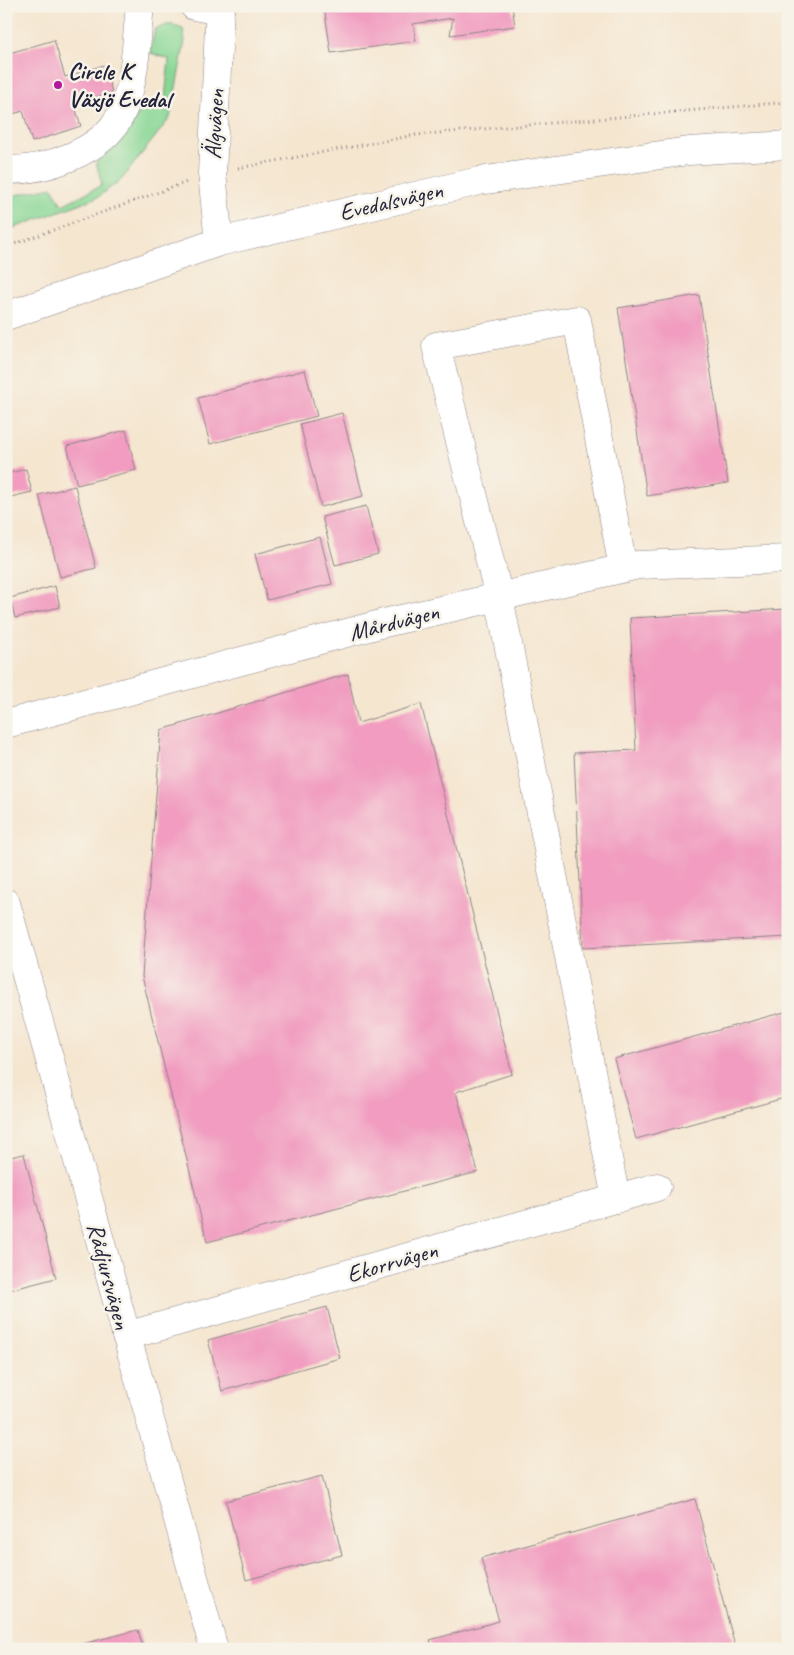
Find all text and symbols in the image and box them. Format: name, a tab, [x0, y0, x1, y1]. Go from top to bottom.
place label: Circle K Växjö Evedal	[68, 56, 175, 114]
marker: Circle K Växjö Evedal	[52, 79, 64, 91]
street label: Älgvägen	[197, 88, 231, 160]
street label: Evedalsvägen	[336, 175, 446, 227]
street label: Mårdvägen	[346, 596, 442, 648]
street label: Rådjursvägen	[80, 1219, 138, 1333]
street label: Ekorrvägen	[343, 1235, 441, 1289]

